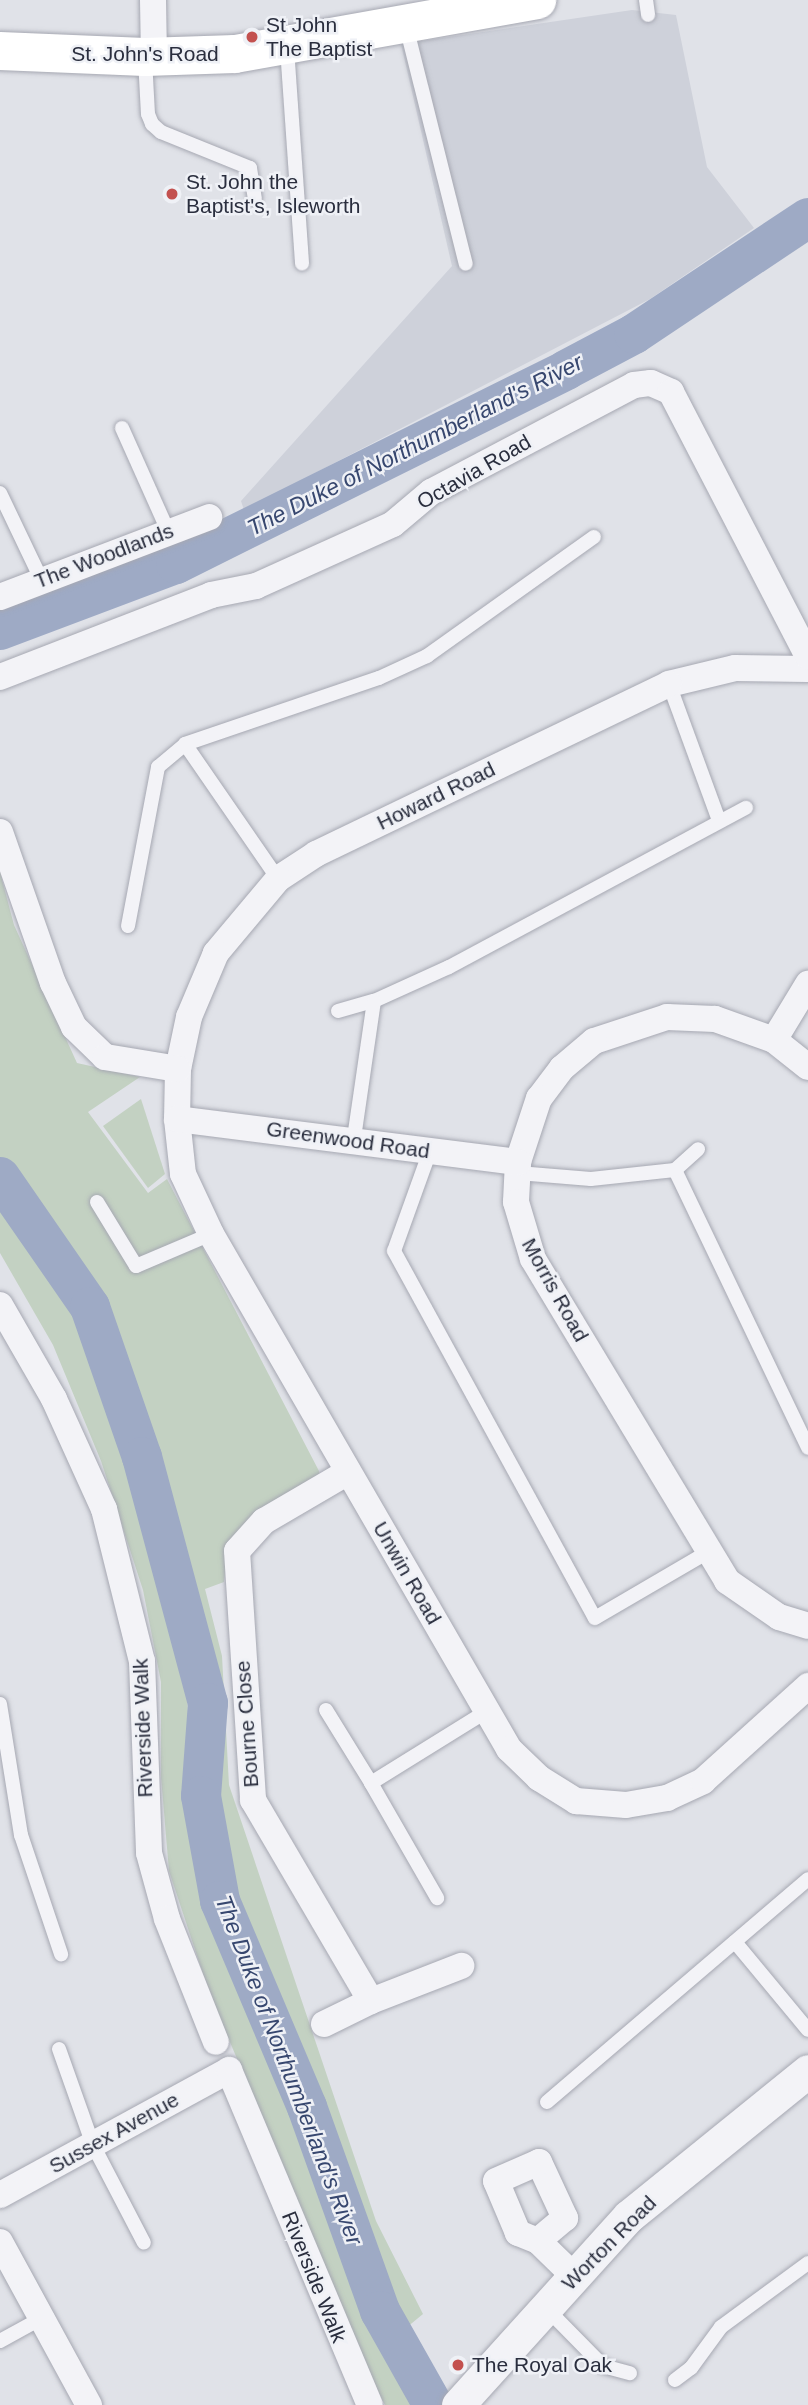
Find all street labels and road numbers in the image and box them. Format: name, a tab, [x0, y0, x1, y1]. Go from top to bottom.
street label: St. John's Road	[71, 41, 219, 67]
street label: Octavia Road	[413, 429, 535, 515]
street label: The Woodlands	[31, 518, 177, 594]
street label: Howard Road	[373, 757, 499, 835]
street label: Greenwood Road	[265, 1116, 431, 1164]
street label: Morris Road	[516, 1234, 594, 1346]
street label: Unwin Road	[367, 1517, 447, 1629]
street label: Riverside Walk	[128, 1658, 158, 1798]
street label: Bourne Close	[230, 1660, 264, 1788]
street label: Sussex Avenue	[44, 2087, 184, 2179]
street label: Worton Road	[556, 2190, 662, 2296]
street label: Riverside Walk	[276, 2208, 352, 2346]

